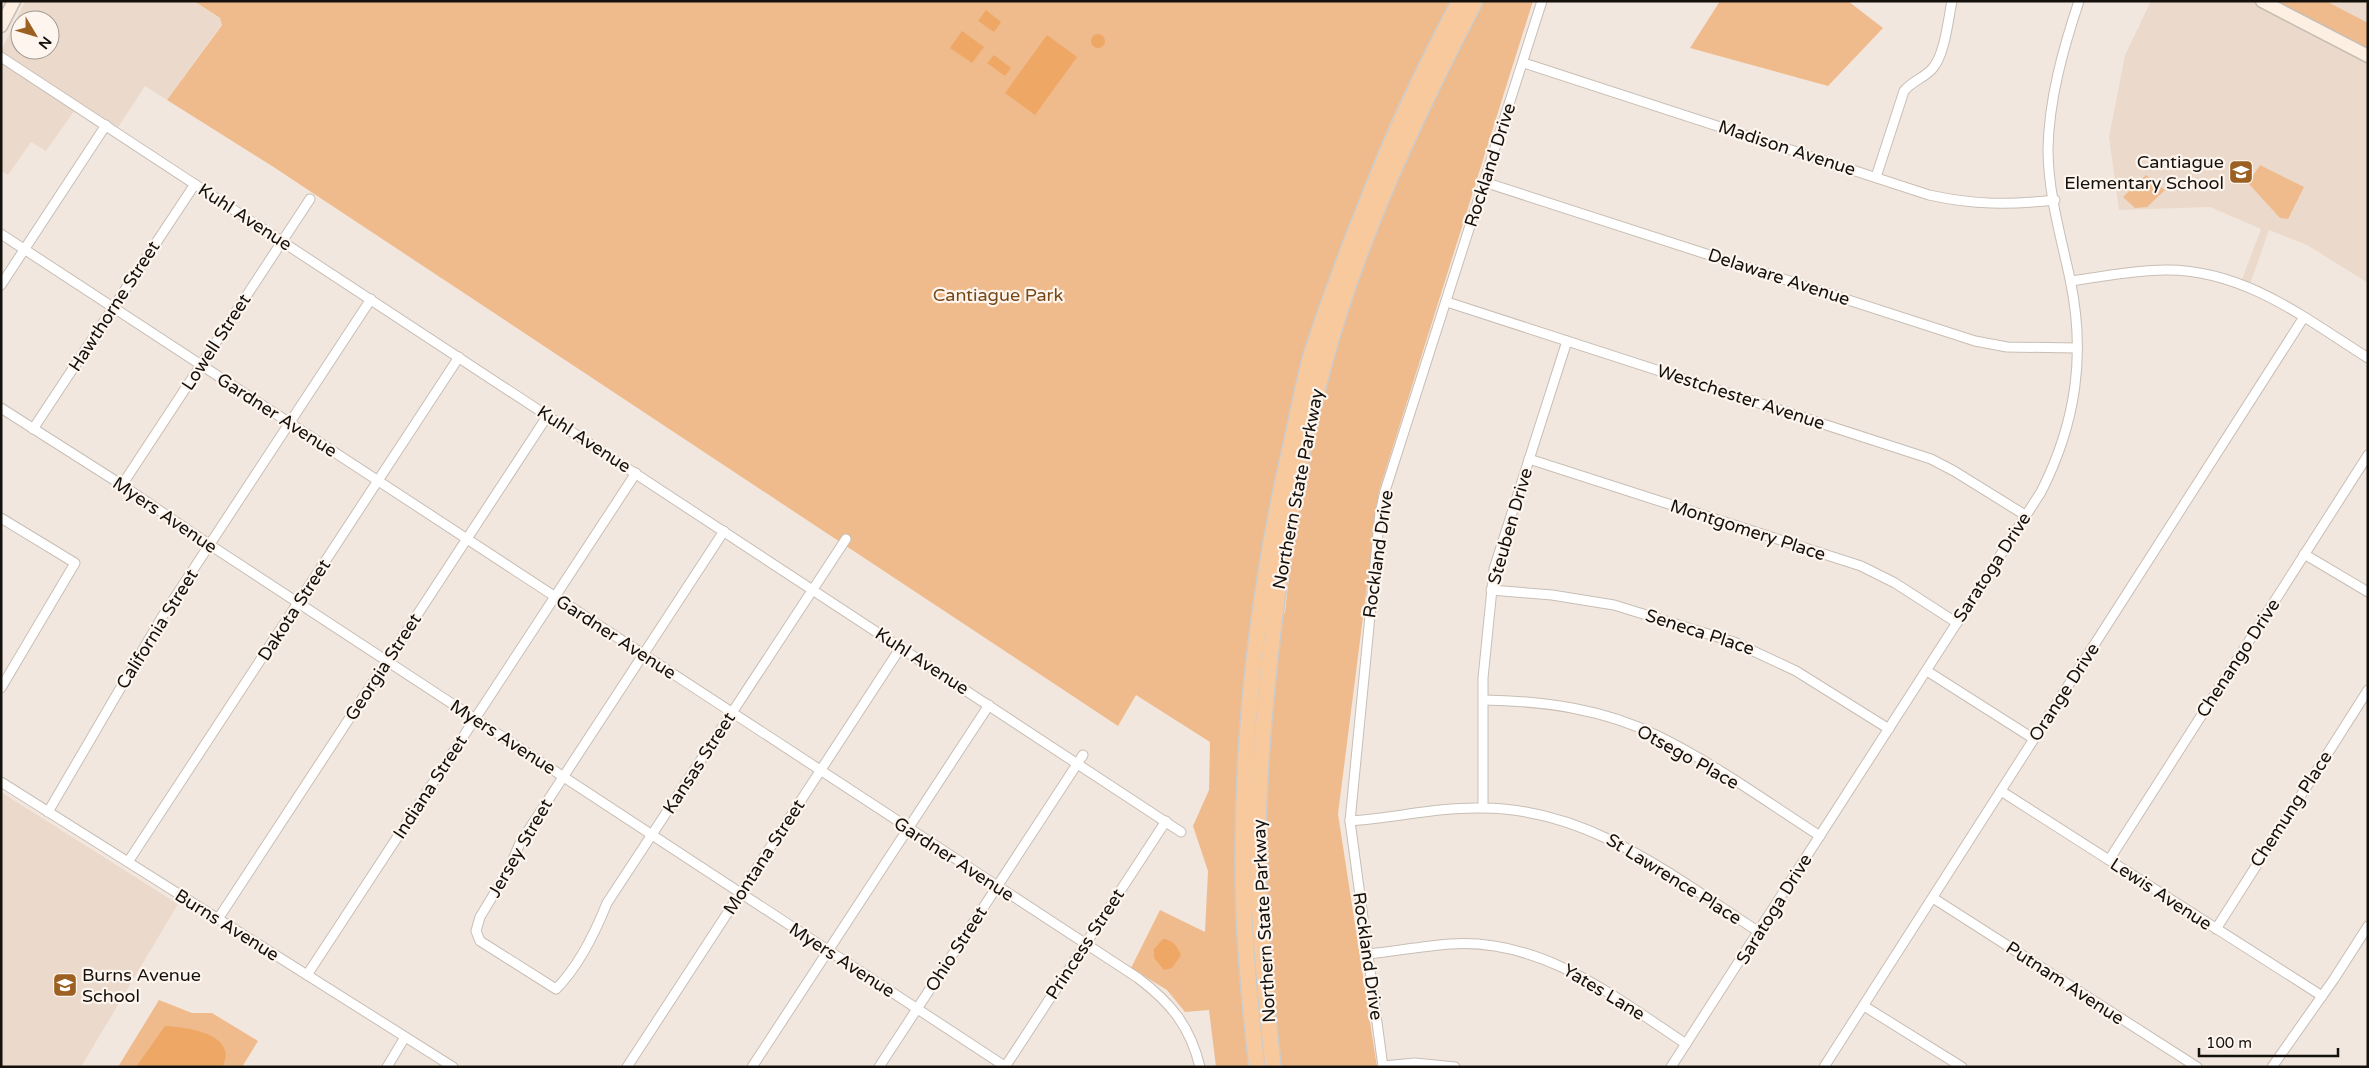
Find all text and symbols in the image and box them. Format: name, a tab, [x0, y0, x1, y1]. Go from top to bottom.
north arrow	[10, 10, 60, 60]
text: N	[35, 33, 55, 52]
street label: Rockland Drive	[1460, 100, 1520, 230]
street label: Madison Avenue	[1716, 115, 1858, 181]
place label: Cantiague Elementary School	[2064, 151, 2224, 194]
school or university icon: Cantiague Elementary School	[2228, 159, 2254, 185]
street label: Kuhl Avenue	[194, 178, 296, 256]
street label: Hawthorne Street	[64, 237, 164, 375]
street label: Delaware Avenue	[1705, 244, 1853, 310]
park label: Cantiague Park	[933, 284, 1063, 306]
street label: Lowell Street	[177, 290, 255, 394]
street label: Westchester Avenue	[1654, 359, 1828, 435]
street label: Gardner Avenue	[213, 368, 341, 462]
street label: Northern State Parkway	[1268, 386, 1328, 591]
street label: Kuhl Avenue	[533, 400, 635, 478]
street label: Steuben Drive	[1483, 465, 1537, 587]
street label: Myers Avenue	[108, 472, 222, 558]
street label: Rockland Drive	[1358, 489, 1398, 619]
street label: Montgomery Place	[1668, 494, 1828, 566]
street label: Saratoga Drive	[1948, 508, 2036, 626]
street label: Dakota Street	[253, 555, 335, 665]
street label: California Street	[111, 565, 203, 693]
street label: Gardner Avenue	[552, 590, 680, 684]
street label: Chenango Drive	[2191, 595, 2285, 721]
street label: Seneca Place	[1643, 604, 1757, 660]
street label: Georgia Street	[340, 609, 426, 725]
street label: Kuhl Avenue	[871, 622, 973, 700]
street label: Orange Drive	[2024, 639, 2104, 745]
street label: Myers Avenue	[446, 695, 560, 779]
street label: Kansas Street	[658, 708, 740, 818]
street label: Otsego Place	[1633, 720, 1743, 794]
street label: Indiana Street	[388, 731, 472, 843]
street label: Chemung Place	[2245, 747, 2337, 871]
street label: Jersey Street	[483, 795, 557, 901]
street label: Montana Street	[719, 795, 810, 919]
street label: Gardner Avenue	[890, 812, 1018, 906]
street label: Northern State Parkway	[1248, 818, 1280, 1023]
street label: St Lawrence Place	[1602, 829, 1746, 929]
street label: Saratoga Drive	[1731, 850, 1817, 968]
street label: Lewis Avenue	[2106, 853, 2216, 935]
street label: Burns Avenue	[171, 884, 283, 966]
street label: Princess Street	[1041, 884, 1129, 1003]
street label: Rockland Drive	[1348, 891, 1388, 1021]
street label: Ohio Street	[920, 902, 992, 996]
street label: Myers Avenue	[785, 918, 899, 1002]
street label: Putnam Avenue	[2002, 937, 2128, 1029]
street label: Yates Lane	[1559, 959, 1649, 1025]
place label: Burns Avenue School	[82, 964, 201, 1007]
school or university icon: Burns Avenue School	[52, 972, 78, 998]
scale bar	[2199, 1026, 2338, 1058]
text: 100 m	[2206, 1034, 2252, 1052]

